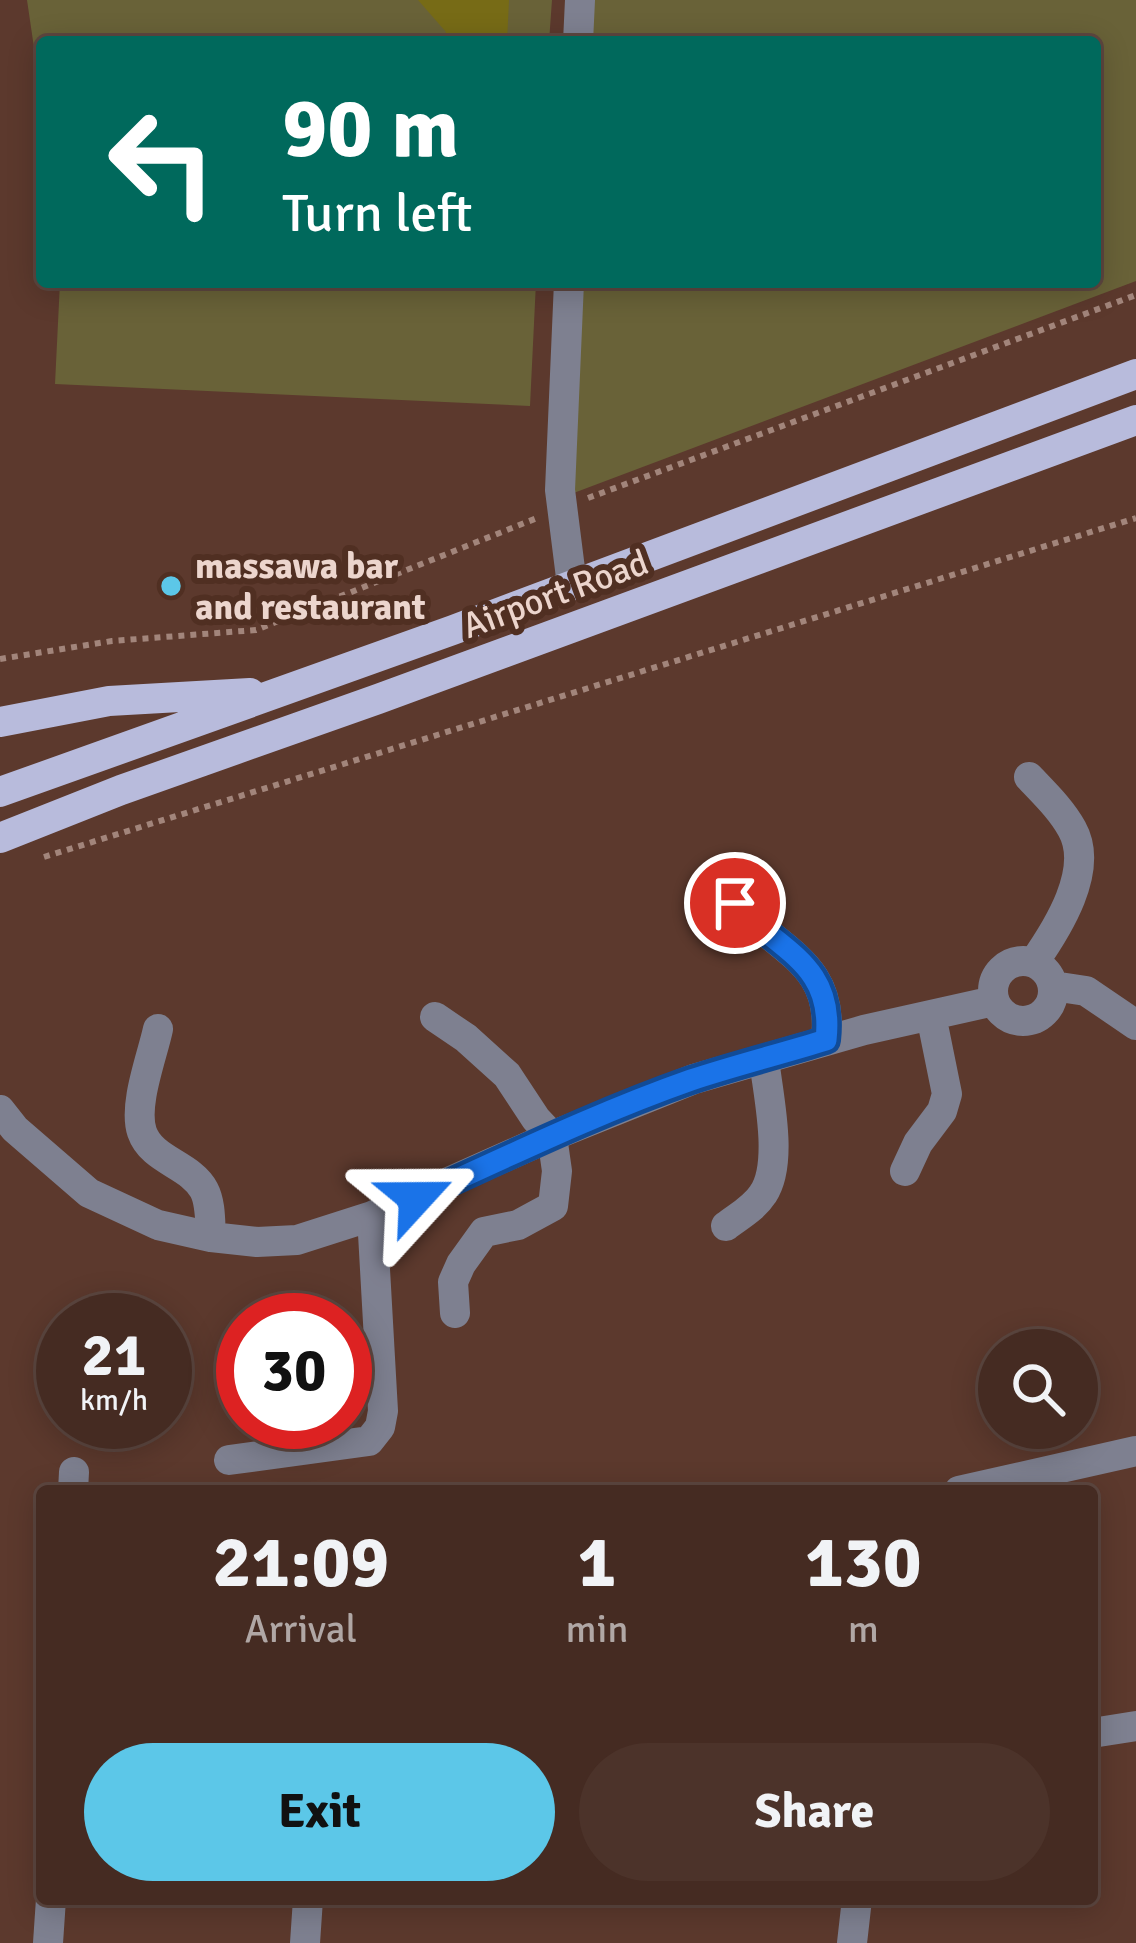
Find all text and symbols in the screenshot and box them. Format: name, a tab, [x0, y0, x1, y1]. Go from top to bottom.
text: 90 m	[282, 77, 459, 181]
icon: left	[84, 84, 240, 240]
text: Turn left	[282, 180, 472, 247]
street label: Airport Road	[456, 540, 655, 649]
place label: massawa bar and restaurant	[195, 544, 425, 630]
marker: massawa bar and restaurant	[158, 573, 184, 599]
pin	[684, 852, 786, 954]
icon: arrive	[702, 870, 768, 936]
position arrow	[353, 1135, 479, 1261]
speed limit sign: 30	[216, 1293, 372, 1449]
text: 21	[82, 1319, 146, 1393]
map controls	[978, 1329, 1098, 1449]
button: search	[978, 1329, 1098, 1449]
text: km/h	[80, 1382, 148, 1419]
text: 21:09	[212, 1518, 389, 1607]
text: 1	[578, 1518, 616, 1607]
text: 130	[805, 1518, 922, 1607]
text: Arrival	[245, 1605, 357, 1653]
text: min	[566, 1605, 629, 1653]
text: m	[848, 1605, 879, 1653]
button: Exit	[84, 1743, 555, 1881]
button: Share	[579, 1743, 1050, 1881]

